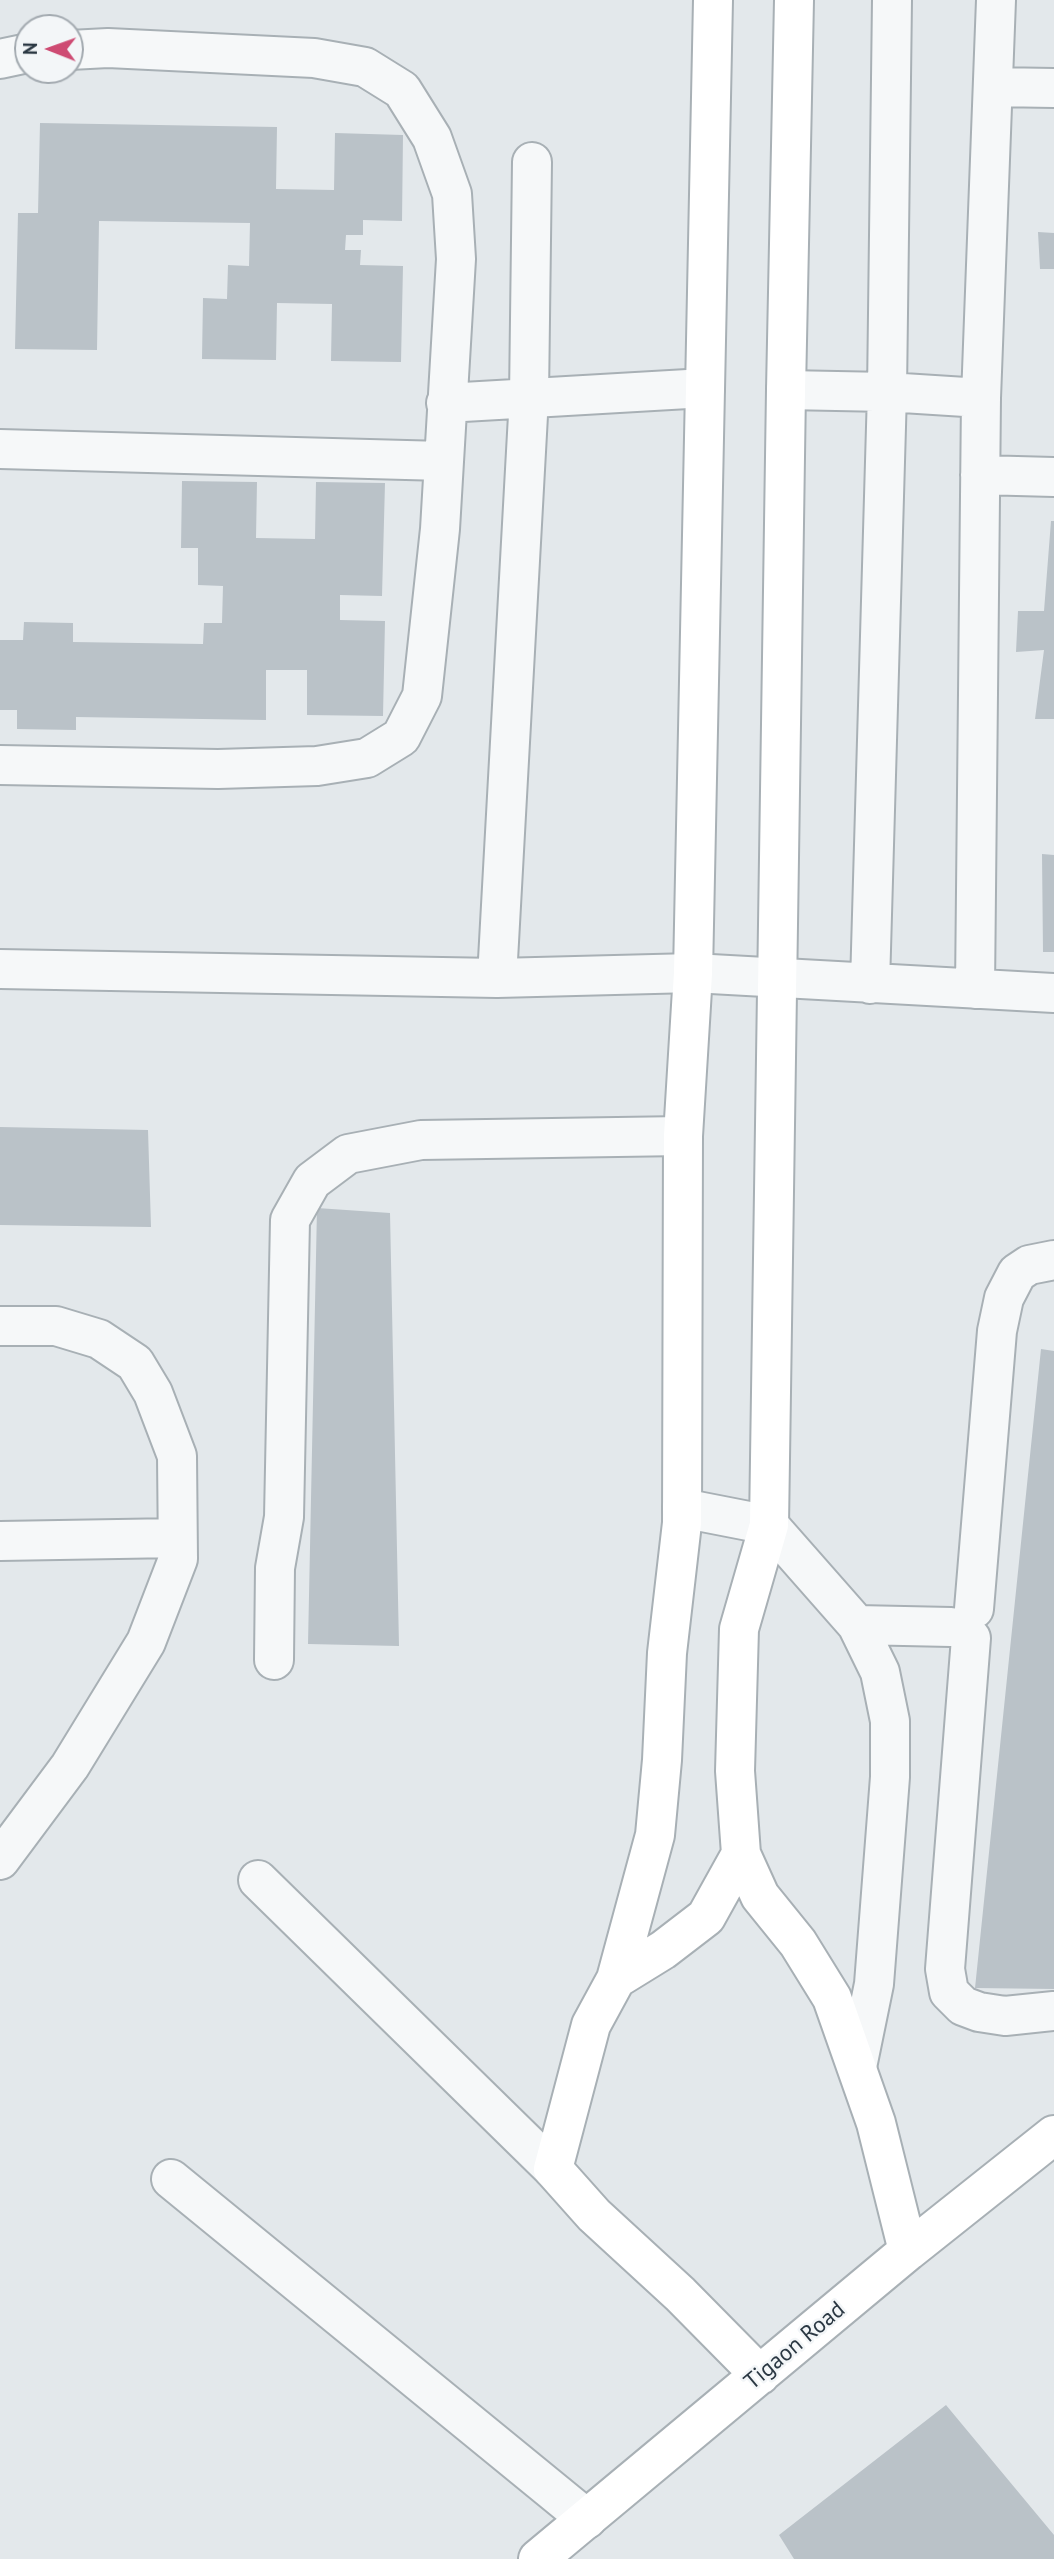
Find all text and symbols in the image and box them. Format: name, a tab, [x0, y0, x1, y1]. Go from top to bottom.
north arrow	[14, 14, 84, 84]
text: N	[18, 42, 42, 55]
street label: Tigaon Road	[739, 2296, 851, 2396]

